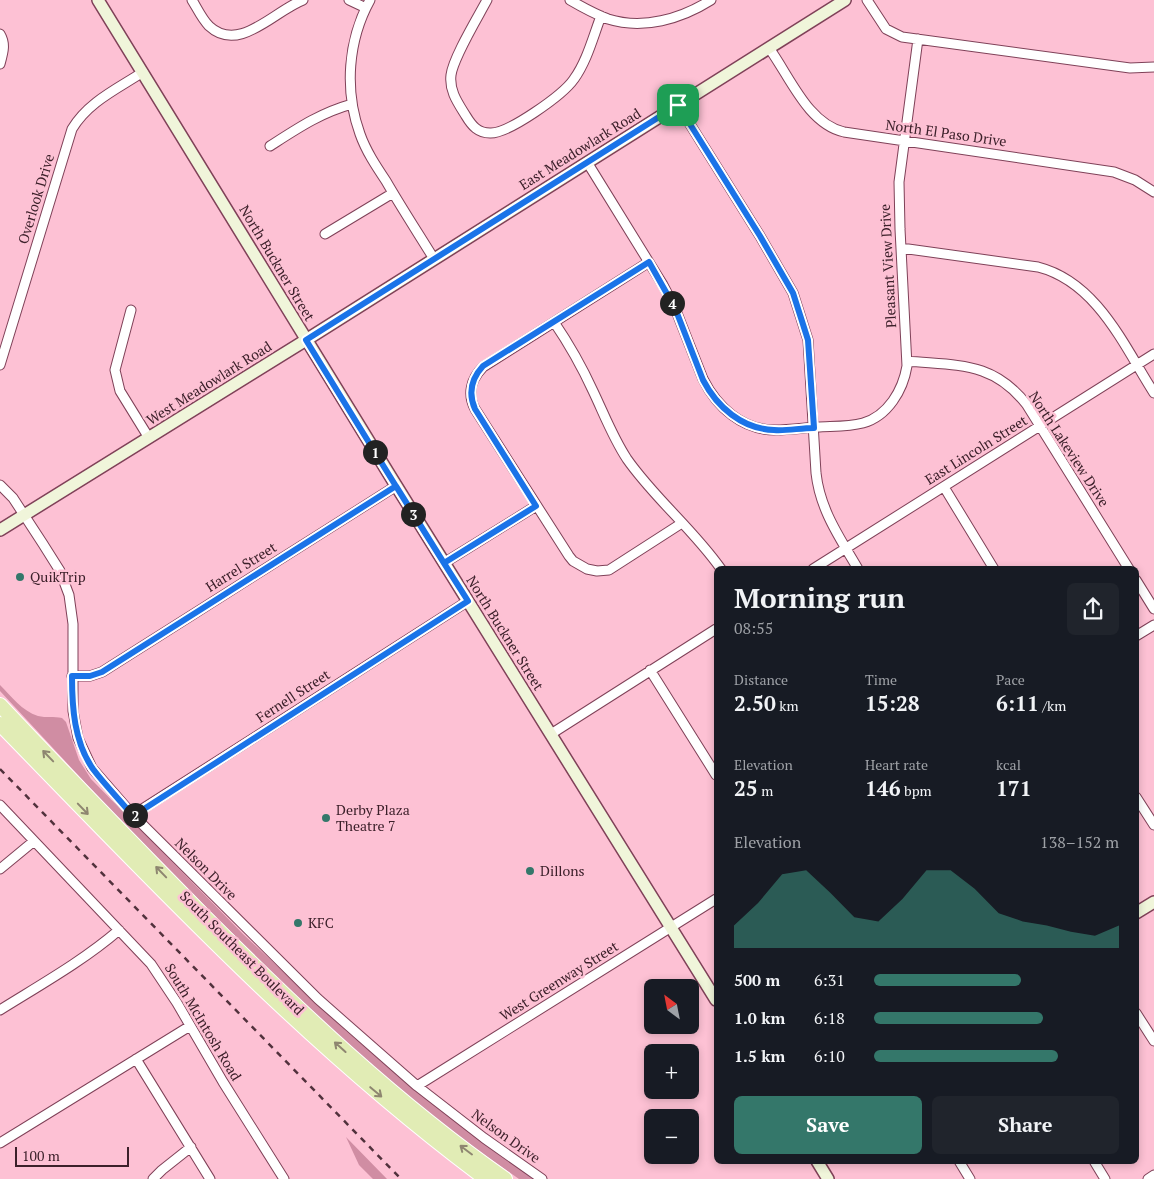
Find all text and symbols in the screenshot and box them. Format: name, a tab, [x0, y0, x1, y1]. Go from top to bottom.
pin	[657, 84, 699, 126]
icon: arrive	[664, 91, 692, 119]
street label: East Meadowlark Road	[515, 103, 644, 194]
street label: North El Paso Drive	[884, 115, 1008, 150]
street label: Overlook Drive	[13, 151, 58, 246]
street label: North Buckner Street	[235, 201, 320, 325]
street label: Pleasant View Drive	[875, 204, 900, 329]
pin: 4	[660, 290, 684, 316]
text: 4	[669, 294, 676, 313]
street label: West Meadowlark Road	[143, 336, 275, 429]
street label: North Lakeview Drive	[1025, 387, 1114, 510]
street label: East Lincoln Street	[921, 410, 1031, 489]
pin: 1	[362, 440, 388, 464]
text: 1	[372, 443, 379, 462]
pin: 3	[400, 502, 426, 526]
text: 3	[410, 505, 417, 524]
street label: Harrel Street	[202, 537, 280, 596]
place label: QuikTrip	[30, 567, 86, 586]
marker: QuikTrip	[14, 571, 26, 583]
street label: North Buckner Street	[462, 572, 549, 694]
text: Morning run	[734, 579, 905, 616]
button: share	[1067, 583, 1119, 635]
text: 08:55	[734, 617, 773, 639]
street label: Fernell Street	[252, 664, 334, 727]
text: Distance	[734, 670, 788, 689]
text: Time	[865, 670, 897, 689]
text: Pace	[996, 670, 1025, 689]
text: 2.50	[734, 689, 776, 717]
text: 15:28	[865, 689, 920, 717]
text: 6:11	[996, 689, 1039, 717]
text: km	[776, 696, 799, 715]
text: /km	[1039, 696, 1066, 715]
one-way arrow	[42, 750, 54, 762]
text: Elevation	[734, 755, 793, 774]
text: Heart rate	[865, 755, 928, 774]
text: kcal	[996, 755, 1021, 774]
text: 25	[734, 774, 758, 802]
text: 146	[865, 774, 901, 802]
text: 171	[996, 774, 1032, 802]
text: m	[758, 781, 773, 800]
text: bpm	[901, 781, 932, 800]
place label: Derby Plaza Theatre 7	[336, 800, 410, 835]
one-way arrow	[77, 802, 89, 815]
pin: 2	[122, 802, 148, 828]
text: 2	[132, 806, 139, 825]
marker: Derby Plaza Theatre 7	[320, 812, 332, 824]
text: Elevation	[734, 831, 801, 853]
text: 138–152 m	[1040, 831, 1119, 853]
street label: Nelson Drive	[171, 833, 242, 904]
place label: Dillons	[540, 861, 585, 880]
marker: Dillons	[524, 865, 536, 877]
one-way arrow	[155, 866, 167, 879]
street label: South Southeast Boulevard	[176, 886, 309, 1019]
place label: KFC	[308, 913, 334, 932]
marker: KFC	[292, 917, 304, 929]
street label: West Greenway Street	[496, 936, 622, 1025]
street label: South McIntosh Road	[161, 959, 246, 1084]
text: 500 m	[734, 969, 780, 991]
text: 6:31	[814, 969, 845, 991]
north arrow	[644, 979, 699, 1034]
map controls	[644, 979, 699, 1164]
text: 1.0 km	[734, 1007, 785, 1029]
text: 6:18	[814, 1007, 845, 1029]
one-way arrow	[334, 1041, 347, 1053]
button: +	[644, 1044, 699, 1099]
text: 1.5 km	[734, 1045, 785, 1067]
text: 6:10	[814, 1045, 845, 1067]
one-way arrow	[369, 1086, 382, 1097]
button: Save	[734, 1096, 922, 1154]
button: Share	[932, 1096, 1119, 1154]
street label: Nelson Drive	[468, 1104, 544, 1167]
button: −	[644, 1109, 699, 1164]
scale bar	[15, 1144, 129, 1167]
one-way arrow	[460, 1144, 473, 1155]
text: 100 m	[22, 1146, 60, 1165]

